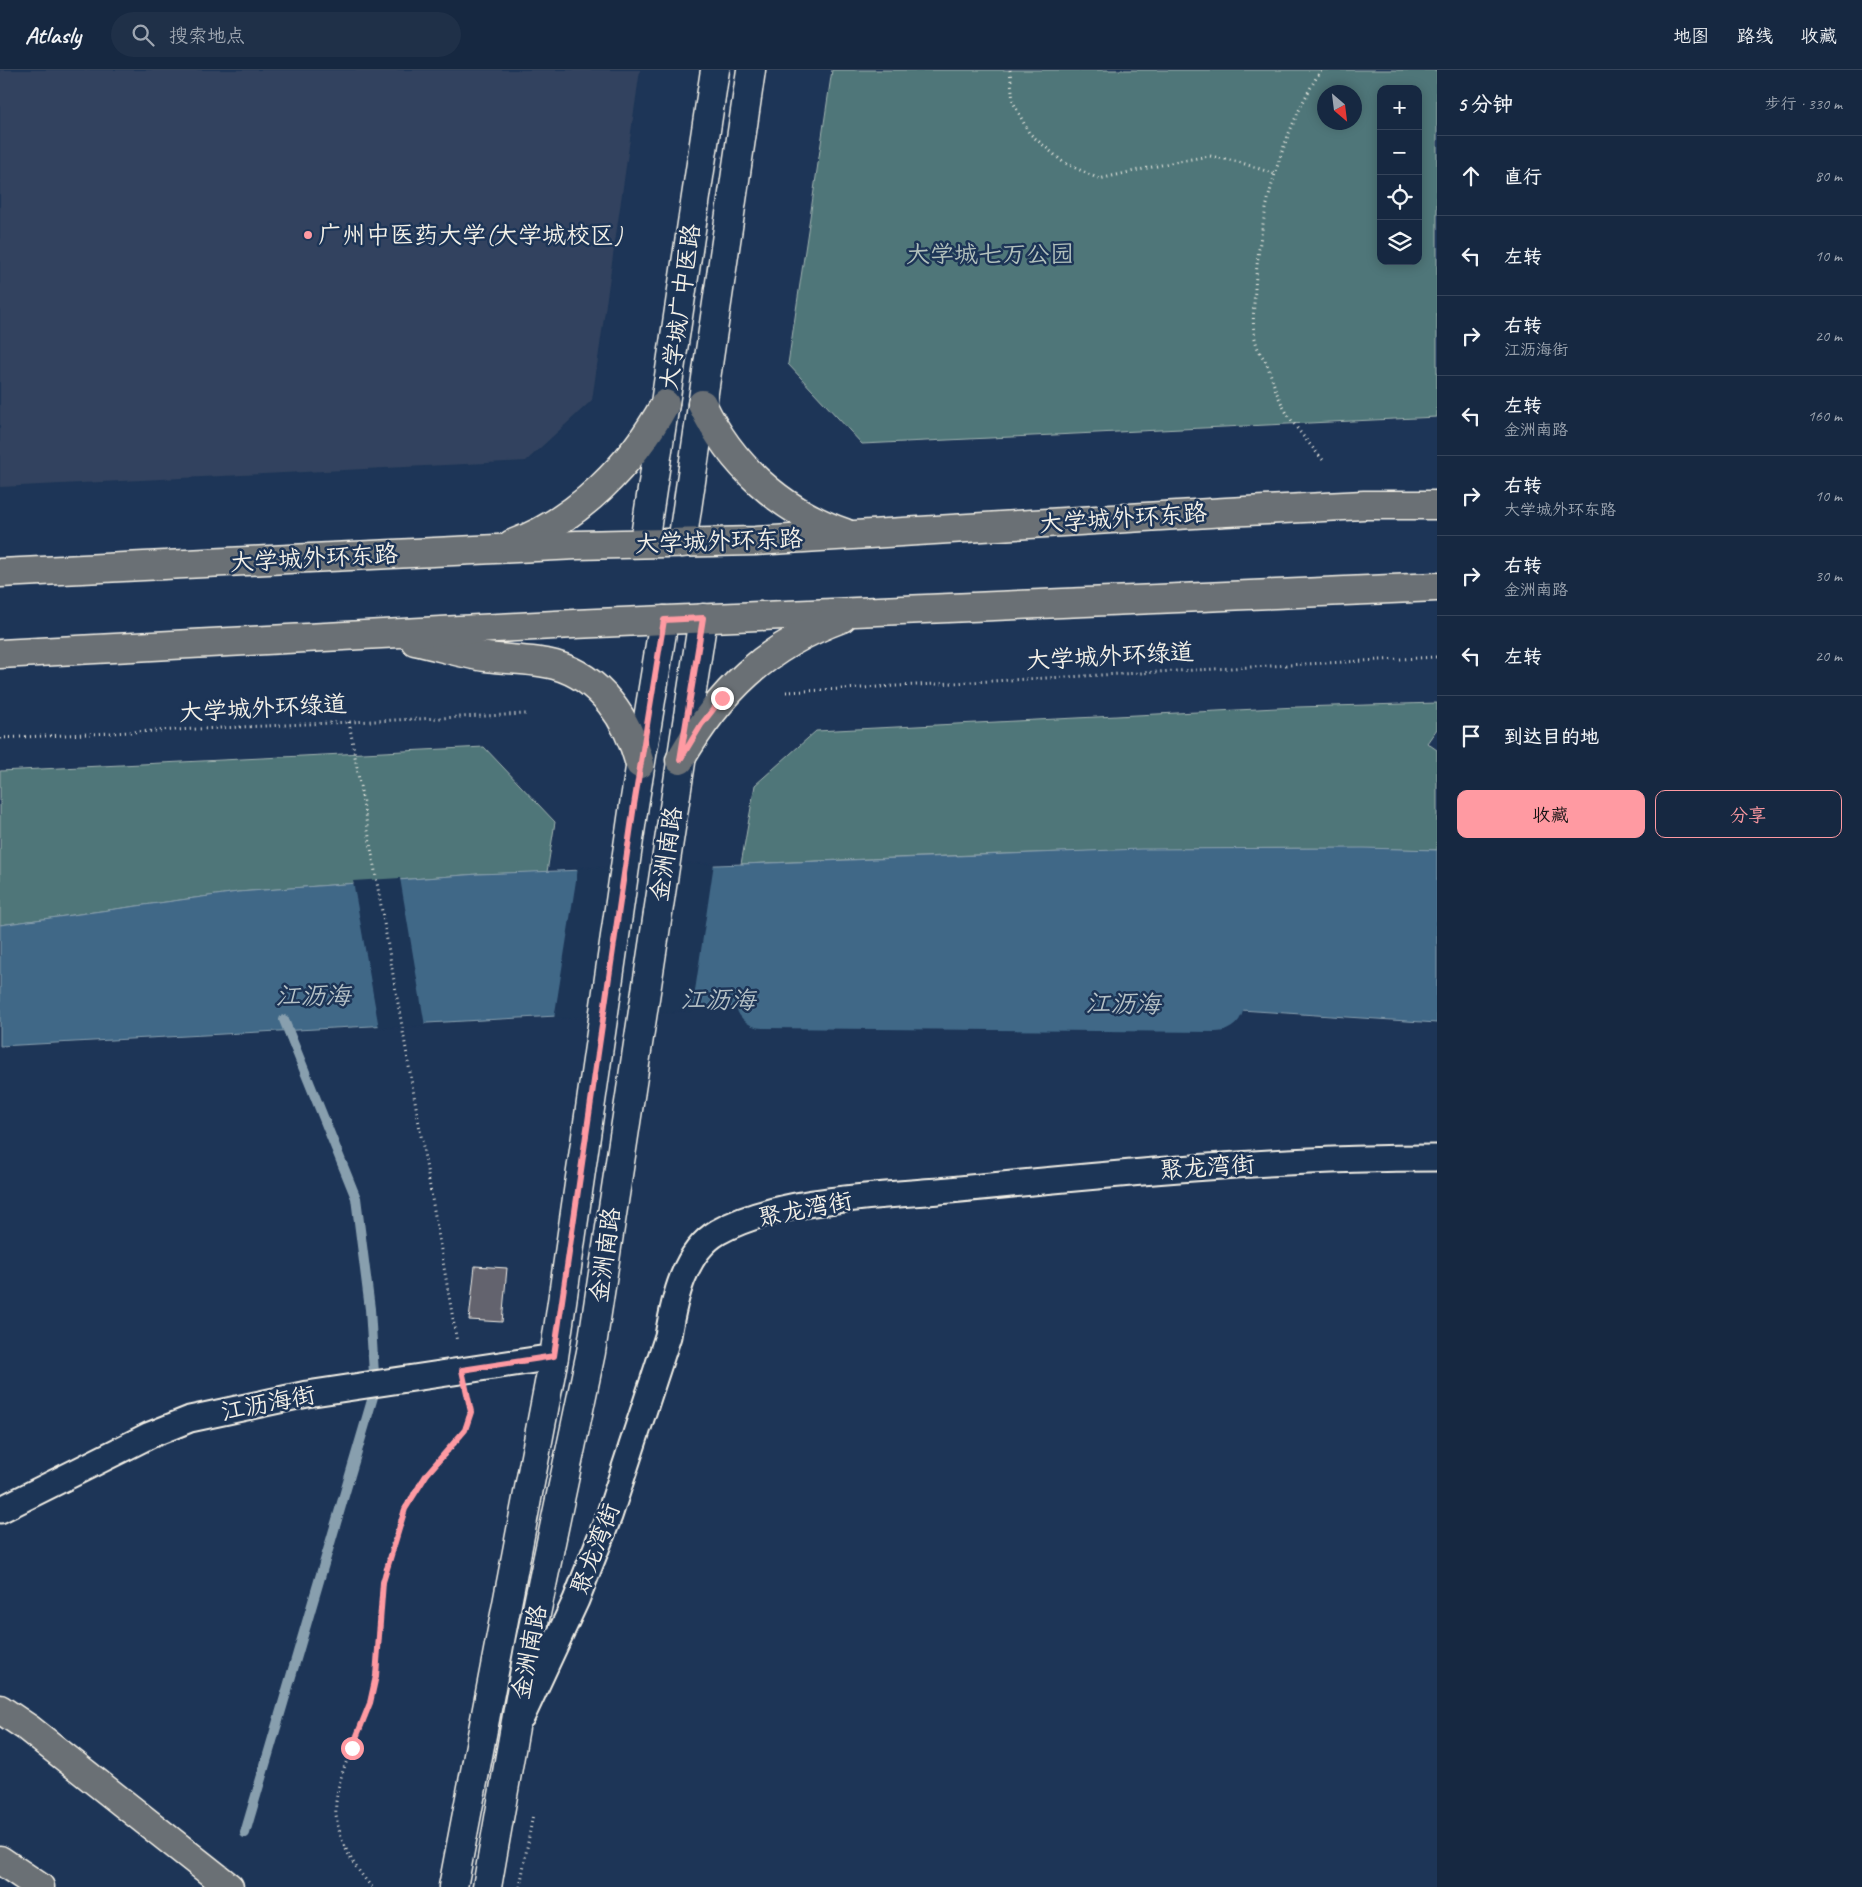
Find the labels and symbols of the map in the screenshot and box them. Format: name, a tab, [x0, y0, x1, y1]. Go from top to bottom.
north arrow	[1317, 85, 1362, 130]
place label: 广州中医药大学(大学城校区)	[318, 220, 623, 250]
street label: 大学城广中医路	[653, 222, 707, 392]
marker: 广州中医药大学(大学城校区)	[302, 229, 314, 241]
park label: 大学城七万公园	[906, 239, 1074, 269]
street label: 大学城外环东路	[1038, 497, 1208, 539]
street label: 大学城外环东路	[635, 523, 803, 559]
street label: 大学城外环东路	[229, 539, 399, 577]
street label: 大学城外环绿道	[1025, 637, 1195, 675]
route end	[711, 687, 734, 710]
street label: 大学城外环绿道	[178, 689, 348, 727]
street label: 金洲南路	[644, 804, 688, 904]
water label: 江沥海	[275, 980, 352, 1012]
water label: 江沥海	[680, 983, 758, 1017]
water label: 江沥海	[1085, 987, 1163, 1021]
street label: 聚龙湾街	[1158, 1149, 1256, 1185]
street label: 聚龙湾街	[755, 1185, 855, 1233]
street label: 金洲南路	[583, 1205, 627, 1305]
street label: 江沥海街	[218, 1379, 318, 1427]
street label: 聚龙湾街	[564, 1499, 626, 1599]
street label: 金洲南路	[505, 1602, 553, 1702]
route start	[341, 1737, 364, 1760]

